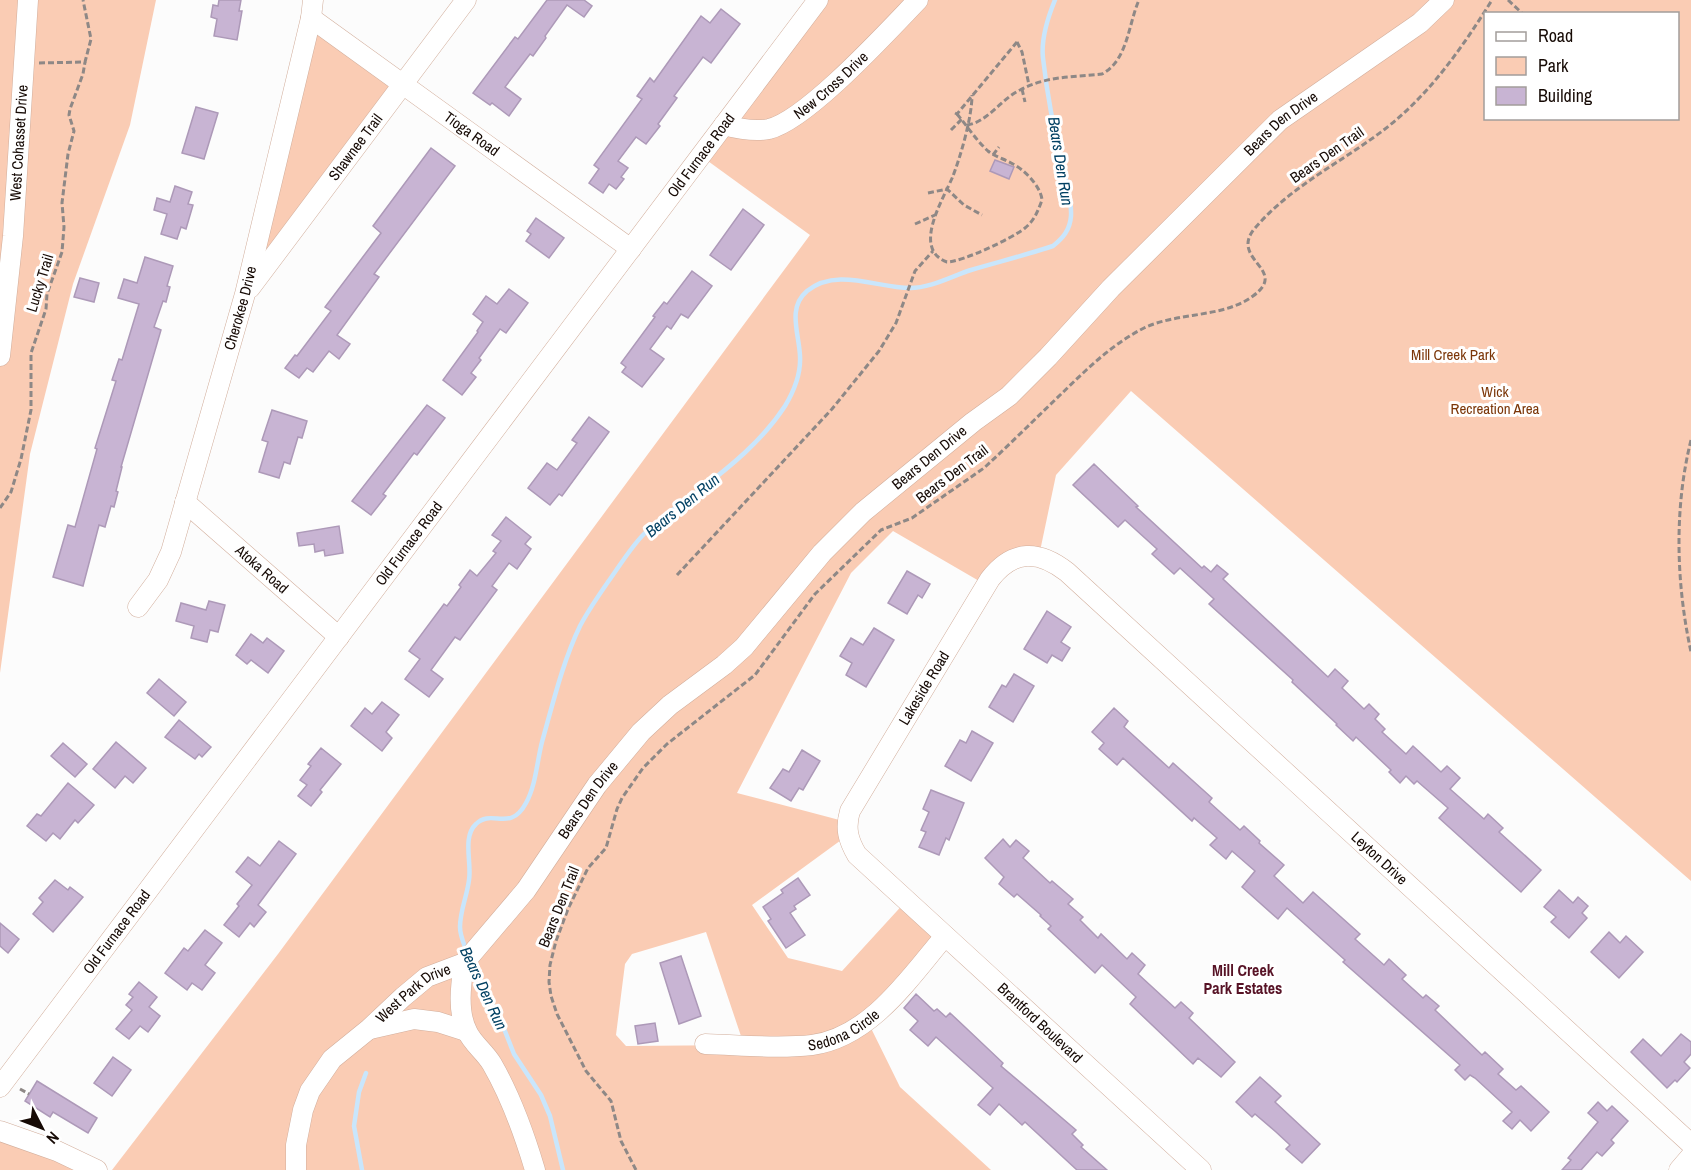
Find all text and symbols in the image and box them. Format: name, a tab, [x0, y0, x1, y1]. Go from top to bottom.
legend	[1484, 12, 1679, 120]
text: Road	[1538, 23, 1573, 48]
street label: New Cross Drive	[789, 46, 873, 124]
text: Park	[1538, 53, 1569, 78]
text: Building	[1538, 83, 1593, 108]
street label: West Cohasset Drive	[4, 84, 33, 201]
street label: Bears Den Drive	[1239, 86, 1322, 160]
street label: Tioga Road	[440, 106, 504, 161]
street label: Shawnee Trail	[323, 109, 387, 185]
street label: Old Furnace Road	[662, 109, 739, 202]
water label: Bears Den Run	[1043, 115, 1079, 207]
street label: Bears Den Trail	[1286, 121, 1368, 188]
street label: Lucky Trail	[21, 251, 58, 314]
street label: Cherokee Drive	[218, 264, 261, 352]
park label: Mill Creek Park	[1411, 344, 1496, 365]
park label: Wick Recreation Area	[1451, 381, 1540, 419]
street label: Bears Den Drive	[887, 420, 971, 494]
street label: Bears Den Trail	[911, 439, 992, 508]
water label: Bears Den Run	[640, 468, 724, 542]
street label: Old Furnace Road	[370, 497, 447, 590]
street label: Atoka Road	[230, 539, 293, 598]
street label: Lakeside Road	[893, 647, 954, 729]
street label: Bears Den Drive	[553, 756, 623, 843]
street label: Leyton Drive	[1347, 827, 1413, 889]
street label: Bears Den Trail	[533, 863, 584, 950]
street label: Old Furnace Road	[78, 885, 155, 978]
water label: Bears Den Run	[455, 943, 513, 1033]
street label: West Park Drive	[371, 958, 453, 1027]
district label: Mill Creek Park Estates	[1204, 959, 1282, 999]
street label: Brantford Boulevard	[993, 978, 1088, 1068]
street label: Sedona Circle	[807, 1004, 884, 1055]
north arrow	[12, 1098, 72, 1158]
text: N	[42, 1127, 64, 1149]

